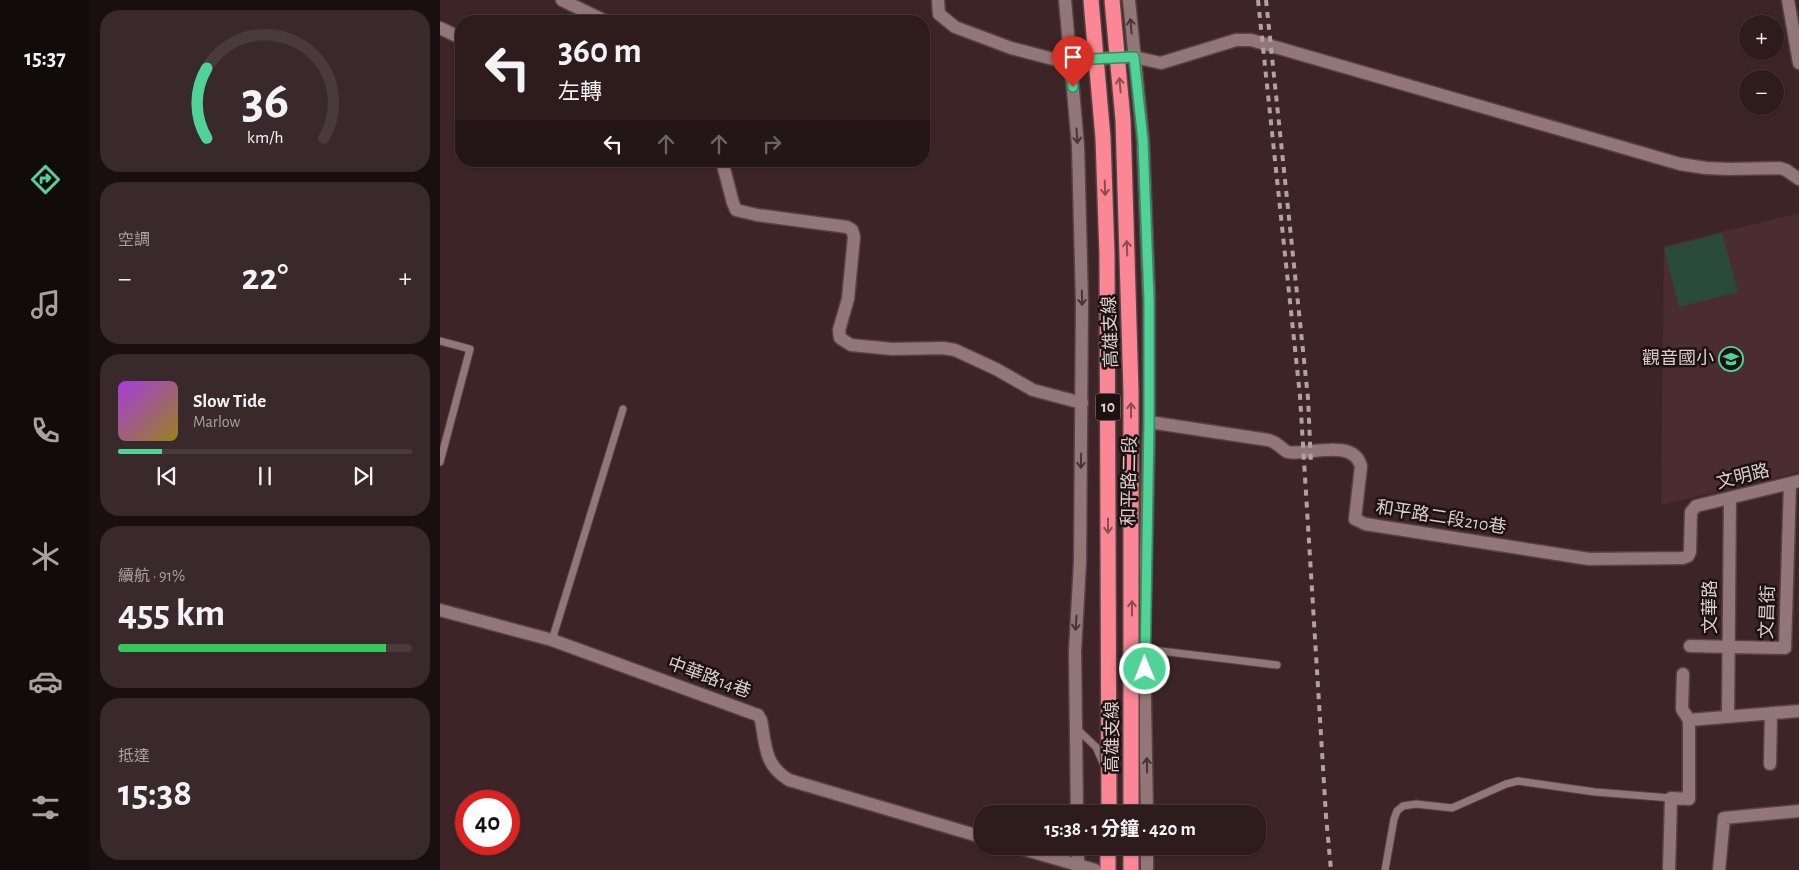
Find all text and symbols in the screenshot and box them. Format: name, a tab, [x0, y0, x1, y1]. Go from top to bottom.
map controls	[1739, 15, 1784, 115]
button: +	[1739, 15, 1784, 60]
one-way arrow	[1126, 18, 1136, 34]
text: 360 m	[558, 34, 642, 69]
icon: left	[475, 35, 540, 100]
pin	[1052, 36, 1094, 87]
icon: arrive	[1059, 43, 1087, 71]
text: 15:37	[24, 47, 66, 69]
button: −	[1739, 70, 1784, 115]
text: 36	[241, 75, 289, 127]
one-way arrow	[1115, 78, 1124, 94]
text: 左轉	[558, 81, 602, 103]
one-way arrow	[1072, 127, 1082, 143]
text: km/h	[247, 129, 283, 147]
icon: left	[599, 130, 627, 158]
icon: ahead	[652, 130, 680, 158]
icon: ahead	[705, 130, 733, 158]
icon: right	[758, 130, 786, 158]
icon: directions	[28, 162, 63, 197]
one-way arrow	[1100, 180, 1110, 196]
text: 空調	[118, 232, 150, 248]
one-way arrow	[1122, 240, 1131, 256]
text: 22°	[242, 259, 288, 297]
text: −	[118, 265, 131, 293]
text: +	[399, 265, 412, 293]
icon: music	[28, 287, 63, 322]
one-way arrow	[1077, 290, 1087, 306]
street label: 高雄支線	[1099, 296, 1121, 368]
school or university icon: 觀音國小	[1718, 346, 1744, 372]
place label: 觀音國小	[1642, 348, 1714, 368]
text: Slow Tide	[193, 392, 266, 411]
road number: 10	[1096, 394, 1120, 421]
one-way arrow	[1126, 402, 1136, 418]
icon: phone	[28, 413, 63, 448]
text: Marlow	[193, 414, 240, 430]
street label: 和平路二段	[1118, 436, 1140, 526]
one-way arrow	[1076, 452, 1086, 468]
street label: 文明路	[1714, 460, 1771, 492]
icon: previous	[153, 462, 181, 490]
icon: pause	[251, 462, 279, 490]
icon: next	[349, 462, 377, 490]
street label: 和平路二段210巷	[1374, 497, 1508, 537]
one-way arrow	[1104, 517, 1113, 533]
icon: climate	[28, 539, 63, 574]
text: 續航 · 91%	[118, 568, 185, 584]
street label: 文華路	[1700, 580, 1720, 634]
street label: 文昌街	[1756, 585, 1778, 639]
text: 455 km	[118, 595, 225, 633]
one-way arrow	[1127, 600, 1137, 616]
one-way arrow	[1072, 615, 1081, 631]
position arrow	[1118, 642, 1170, 694]
street label: 中華路14巷	[665, 653, 754, 701]
icon: car	[28, 664, 63, 699]
street label: 高雄支線	[1102, 701, 1122, 773]
text: 抵達	[118, 748, 150, 764]
one-way arrow	[1143, 757, 1152, 773]
text: 15:38	[118, 775, 192, 813]
icon: filters	[28, 790, 63, 825]
speed limit sign: 40	[455, 790, 520, 855]
text: 15:38 · 1 分鐘 · 420 m	[1044, 820, 1196, 839]

